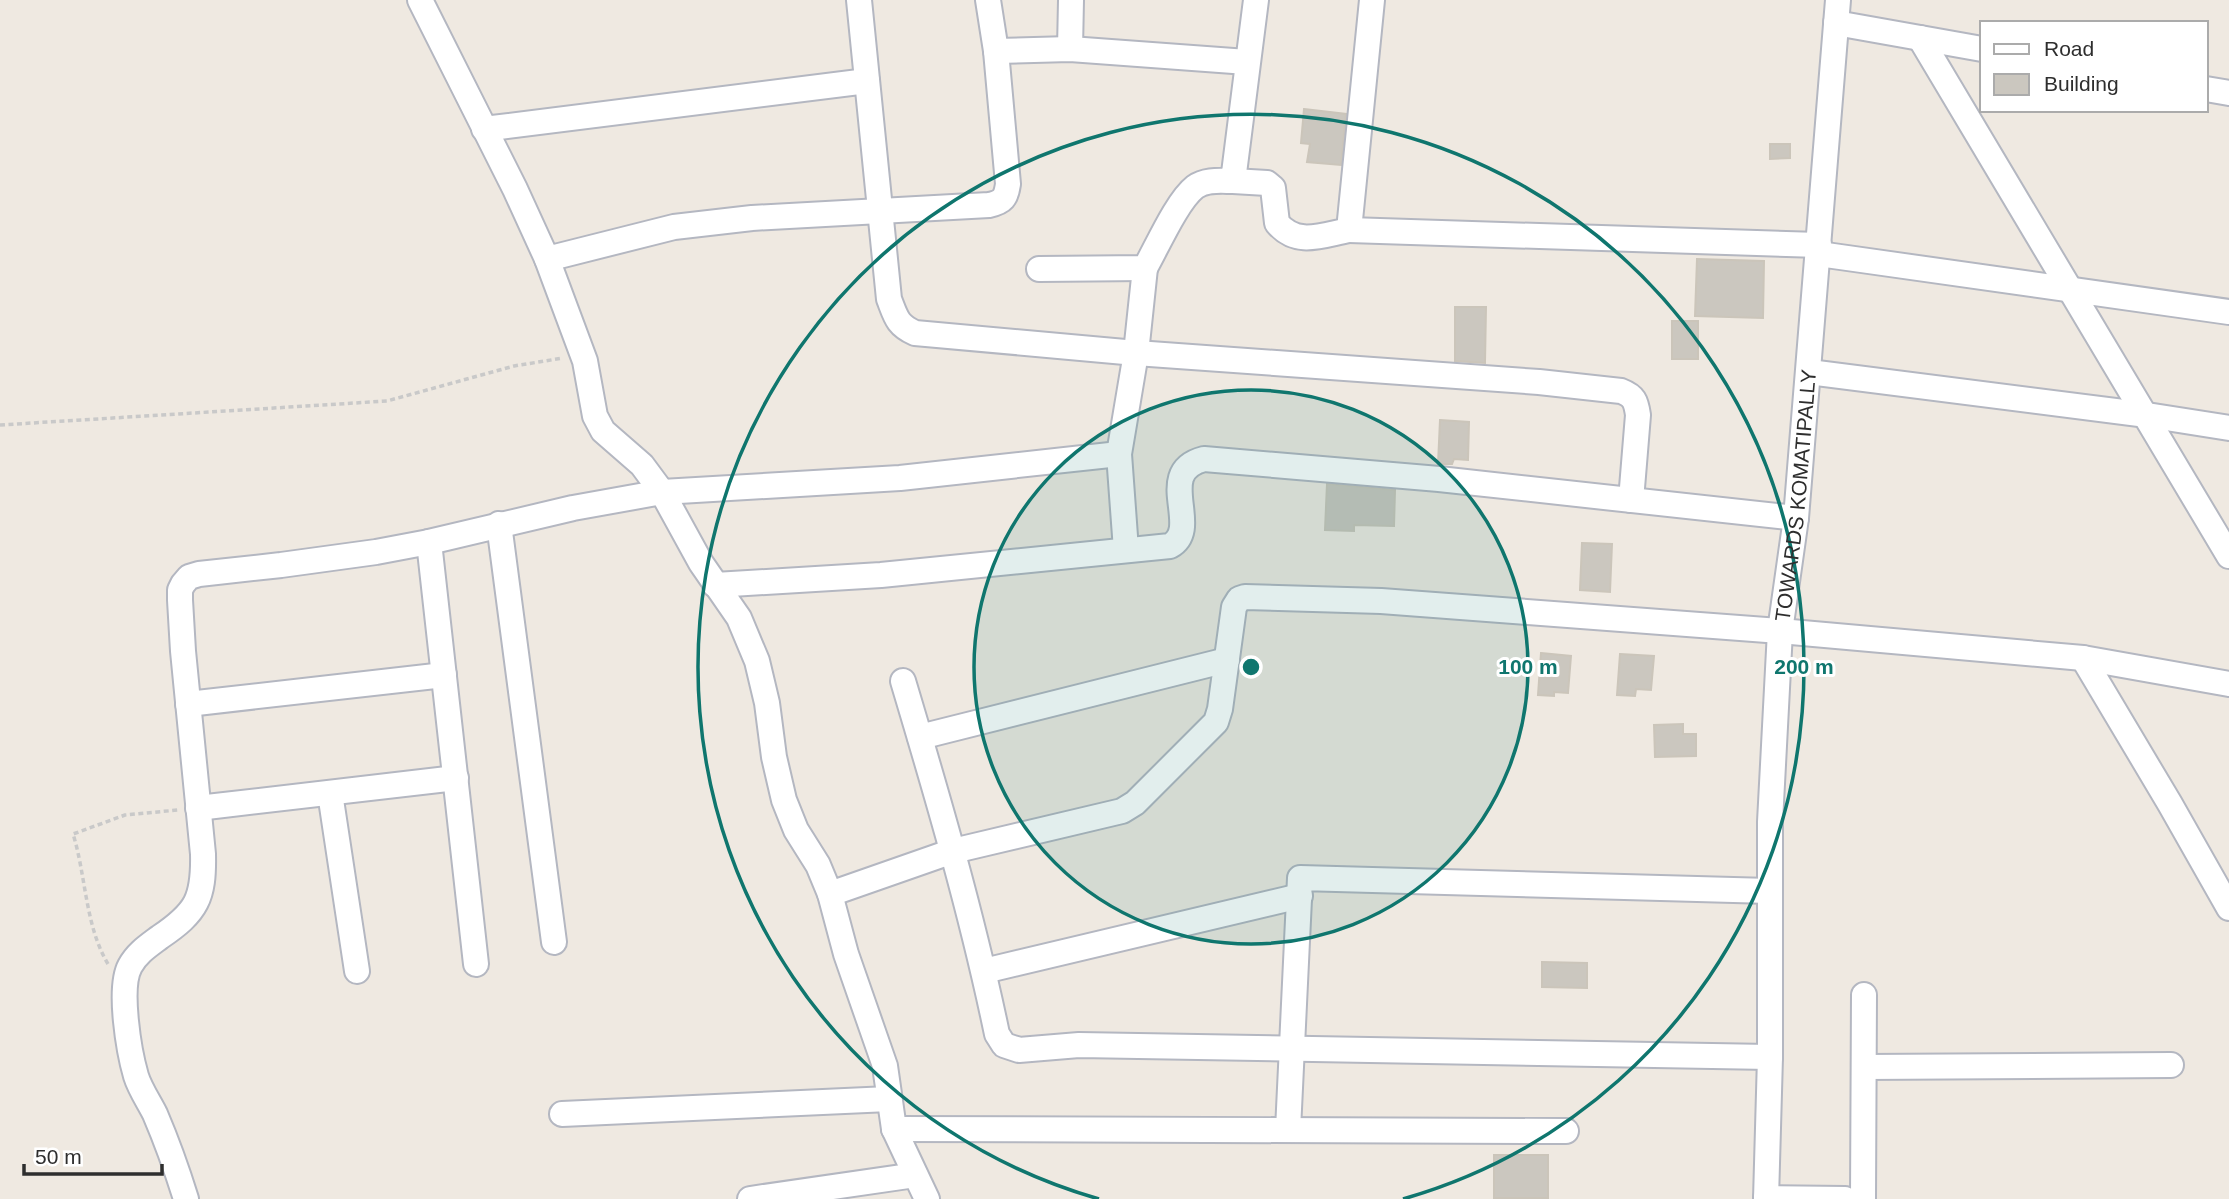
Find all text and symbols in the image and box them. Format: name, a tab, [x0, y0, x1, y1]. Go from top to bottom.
legend	[1980, 21, 2208, 112]
text: Road	[2044, 37, 2094, 60]
text: Building	[2044, 72, 2119, 95]
street label: TOWARDS KOMATIPALLY	[1770, 368, 1820, 623]
centre of rings	[1239, 655, 1263, 679]
text: 100 m	[1498, 655, 1558, 678]
text: 200 m	[1774, 655, 1834, 678]
scale bar	[24, 1132, 163, 1176]
text: 50 m	[35, 1145, 82, 1168]

